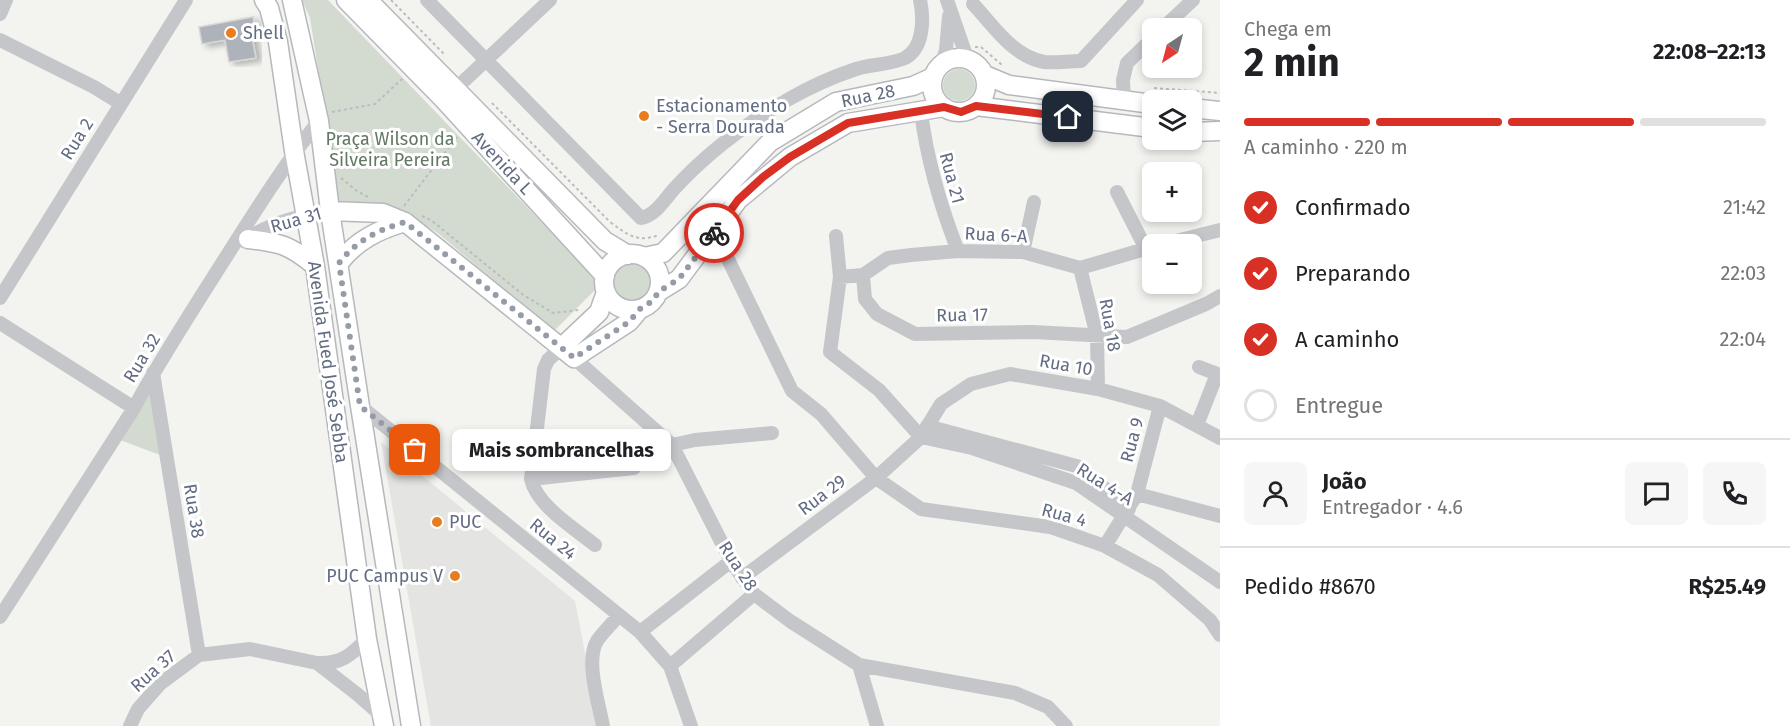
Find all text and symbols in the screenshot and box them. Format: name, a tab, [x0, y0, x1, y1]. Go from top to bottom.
text: Chega em	[1244, 17, 1332, 41]
north arrow	[1142, 18, 1202, 78]
map controls	[1142, 18, 1202, 294]
place label: Shell	[243, 22, 284, 44]
marker: Shell	[224, 26, 238, 40]
text: 22:08–22:13	[1653, 38, 1766, 65]
text: 2 min	[1244, 40, 1340, 86]
street label: Rua 28	[839, 80, 897, 112]
button: layers	[1142, 90, 1202, 150]
pin	[1042, 91, 1093, 142]
place label: Estacionamento - Serra Dourada	[656, 95, 787, 138]
icon: home	[1051, 100, 1084, 133]
marker: Estacionamento - Serra Dourada	[637, 109, 651, 123]
street label: Rua 2	[56, 114, 98, 164]
street label: Avenida L	[467, 127, 537, 199]
park label: Praça Wilson da Silveira Pereira	[325, 128, 455, 171]
text: A caminho · 220 m	[1244, 135, 1408, 159]
street label: Rua 21	[935, 150, 969, 206]
button: +	[1142, 162, 1202, 222]
icon: check	[1244, 191, 1277, 224]
text: Confirmado	[1295, 194, 1411, 221]
text: 21:42	[1723, 195, 1766, 219]
street label: Rua 31	[268, 202, 324, 238]
courier	[684, 203, 744, 263]
icon: bike	[698, 217, 731, 250]
street label: Rua 6-A	[964, 222, 1029, 248]
button: −	[1142, 234, 1202, 294]
icon: check	[1244, 257, 1277, 290]
street label: Avenida Fued José Sebba	[303, 260, 353, 464]
text: Preparando	[1295, 260, 1411, 287]
text: 22:03	[1720, 261, 1766, 285]
street label: Rua 18	[1095, 297, 1126, 353]
street label: Rua 17	[936, 304, 988, 326]
icon: check	[1244, 323, 1277, 356]
text: A caminho	[1295, 326, 1399, 353]
text: 22:04	[1720, 327, 1766, 351]
street label: Rua 32	[119, 329, 165, 387]
street label: Rua 10	[1038, 349, 1094, 381]
text: Entregue	[1295, 392, 1383, 419]
street label: Rua 9	[1116, 415, 1148, 465]
pin	[389, 424, 440, 475]
callout: Mais sombrancelhas	[451, 429, 670, 471]
icon: bag	[398, 433, 431, 466]
text: Mais sombrancelhas	[469, 438, 654, 462]
street label: Rua 4-A	[1072, 458, 1138, 510]
button: person	[1244, 462, 1307, 525]
button: chat	[1625, 462, 1688, 525]
button: phone	[1703, 462, 1766, 525]
text: João	[1322, 468, 1367, 495]
street label: Rua 29	[794, 470, 850, 520]
street label: Rua 38	[179, 482, 209, 540]
text: Entregador · 4.6	[1322, 495, 1463, 519]
street label: Rua 4	[1039, 498, 1089, 532]
place label: PUC	[449, 511, 481, 533]
street label: Rua 24	[525, 513, 581, 565]
marker: PUC	[430, 515, 444, 529]
street label: Rua 28	[714, 537, 762, 595]
place label: PUC Campus V	[326, 565, 443, 587]
marker: PUC Campus V	[448, 569, 462, 583]
text: Pedido #8670	[1244, 573, 1376, 600]
text: R$25.49	[1688, 573, 1766, 600]
street label: Rua 37	[126, 645, 180, 697]

